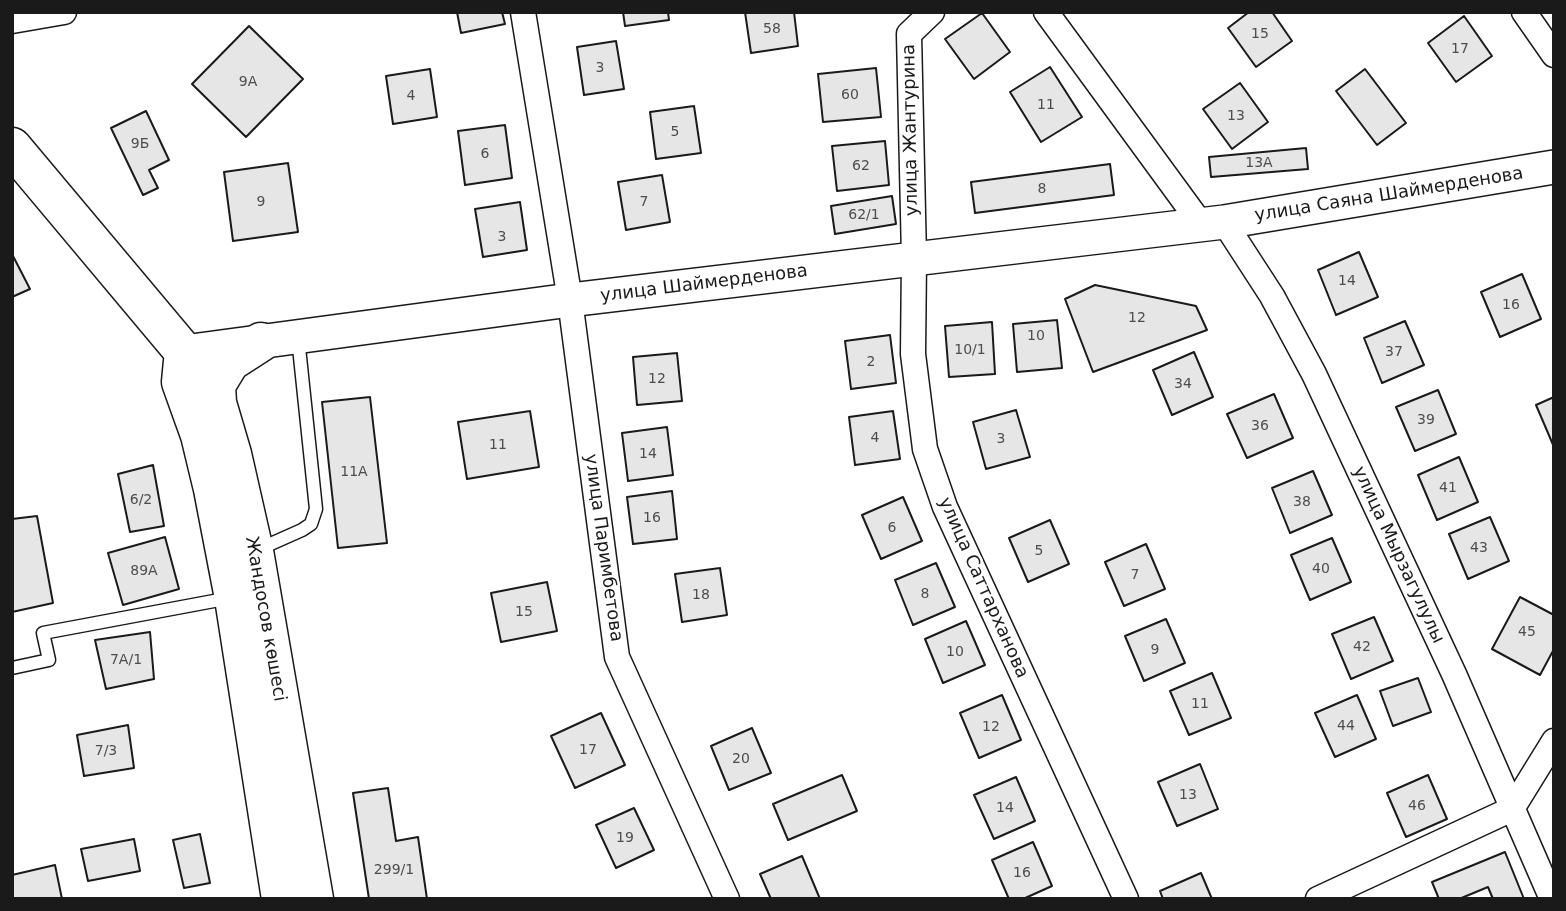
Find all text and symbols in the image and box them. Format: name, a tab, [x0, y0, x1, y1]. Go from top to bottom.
house number: 58	[763, 21, 781, 37]
house number: 15	[1251, 26, 1269, 42]
house number: 17	[1451, 41, 1469, 57]
street label: улица Жантурина	[899, 44, 923, 216]
house number: 3	[596, 60, 604, 76]
house number: 9А	[239, 74, 257, 90]
house number: 60	[841, 87, 859, 103]
house number: 4	[407, 88, 415, 104]
house number: 11	[1037, 97, 1055, 113]
house number: 13	[1227, 108, 1245, 124]
house number: 5	[671, 124, 679, 140]
house number: 9Б	[131, 136, 149, 152]
house number: 6	[481, 146, 489, 162]
house number: 13А	[1245, 155, 1273, 171]
house number: 62	[852, 158, 870, 174]
street label: улица Саяна Шаймерденова	[1253, 163, 1525, 227]
house number: 8	[1038, 181, 1046, 197]
house number: 9	[257, 194, 265, 210]
house number: 7	[640, 194, 648, 210]
house number: 62/1	[848, 207, 880, 223]
house number: 3	[498, 229, 506, 245]
street label: улица Шаймерденова	[599, 261, 809, 307]
house number: 14	[1338, 273, 1356, 289]
house number: 16	[1502, 297, 1520, 313]
house number: 12	[1128, 310, 1146, 326]
house number: 10	[1027, 328, 1045, 344]
house number: 10/1	[954, 342, 986, 358]
house number: 37	[1385, 344, 1403, 360]
house number: 2	[867, 354, 875, 370]
house number: 12	[648, 371, 666, 387]
house number: 34	[1174, 376, 1192, 392]
house number: 39	[1417, 412, 1435, 428]
house number: 36	[1251, 418, 1269, 434]
house number: 4	[871, 430, 879, 446]
house number: 3	[997, 431, 1005, 447]
house number: 11	[489, 437, 507, 453]
house number: 14	[639, 446, 657, 462]
street label: улица Паримбетова	[579, 453, 627, 643]
street label: улица Мырзагулулы	[1348, 463, 1448, 647]
house number: 11А	[340, 464, 368, 480]
house number: 41	[1439, 480, 1457, 496]
house number: 6/2	[130, 492, 152, 508]
street label: улица Саттарханова	[933, 494, 1033, 682]
house number: 38	[1293, 494, 1311, 510]
house number: 16	[643, 510, 661, 526]
house number: 6	[888, 520, 896, 536]
street label: Жандосов көшесі	[240, 535, 290, 703]
house number: 43	[1470, 540, 1488, 556]
house number: 5	[1035, 543, 1043, 559]
house number: 40	[1312, 561, 1330, 577]
house number: 89А	[130, 563, 158, 579]
house number: 7	[1131, 567, 1139, 583]
house number: 8	[921, 586, 929, 602]
house number: 18	[692, 587, 710, 603]
house number: 15	[515, 604, 533, 620]
house number: 45	[1518, 624, 1536, 640]
house number: 42	[1353, 639, 1371, 655]
house number: 9	[1151, 642, 1159, 658]
house number: 10	[946, 644, 964, 660]
house number: 7А/1	[110, 652, 142, 668]
house number: 11	[1191, 696, 1209, 712]
house number: 44	[1337, 718, 1355, 734]
house number: 12	[982, 719, 1000, 735]
house number: 17	[579, 742, 597, 758]
house number: 7/3	[95, 743, 117, 759]
house number: 20	[732, 751, 750, 767]
house number: 13	[1179, 787, 1197, 803]
house number: 46	[1408, 798, 1426, 814]
house number: 14	[996, 800, 1014, 816]
house number: 19	[616, 830, 634, 846]
house number: 299/1	[374, 862, 414, 878]
house number: 16	[1013, 865, 1031, 881]

